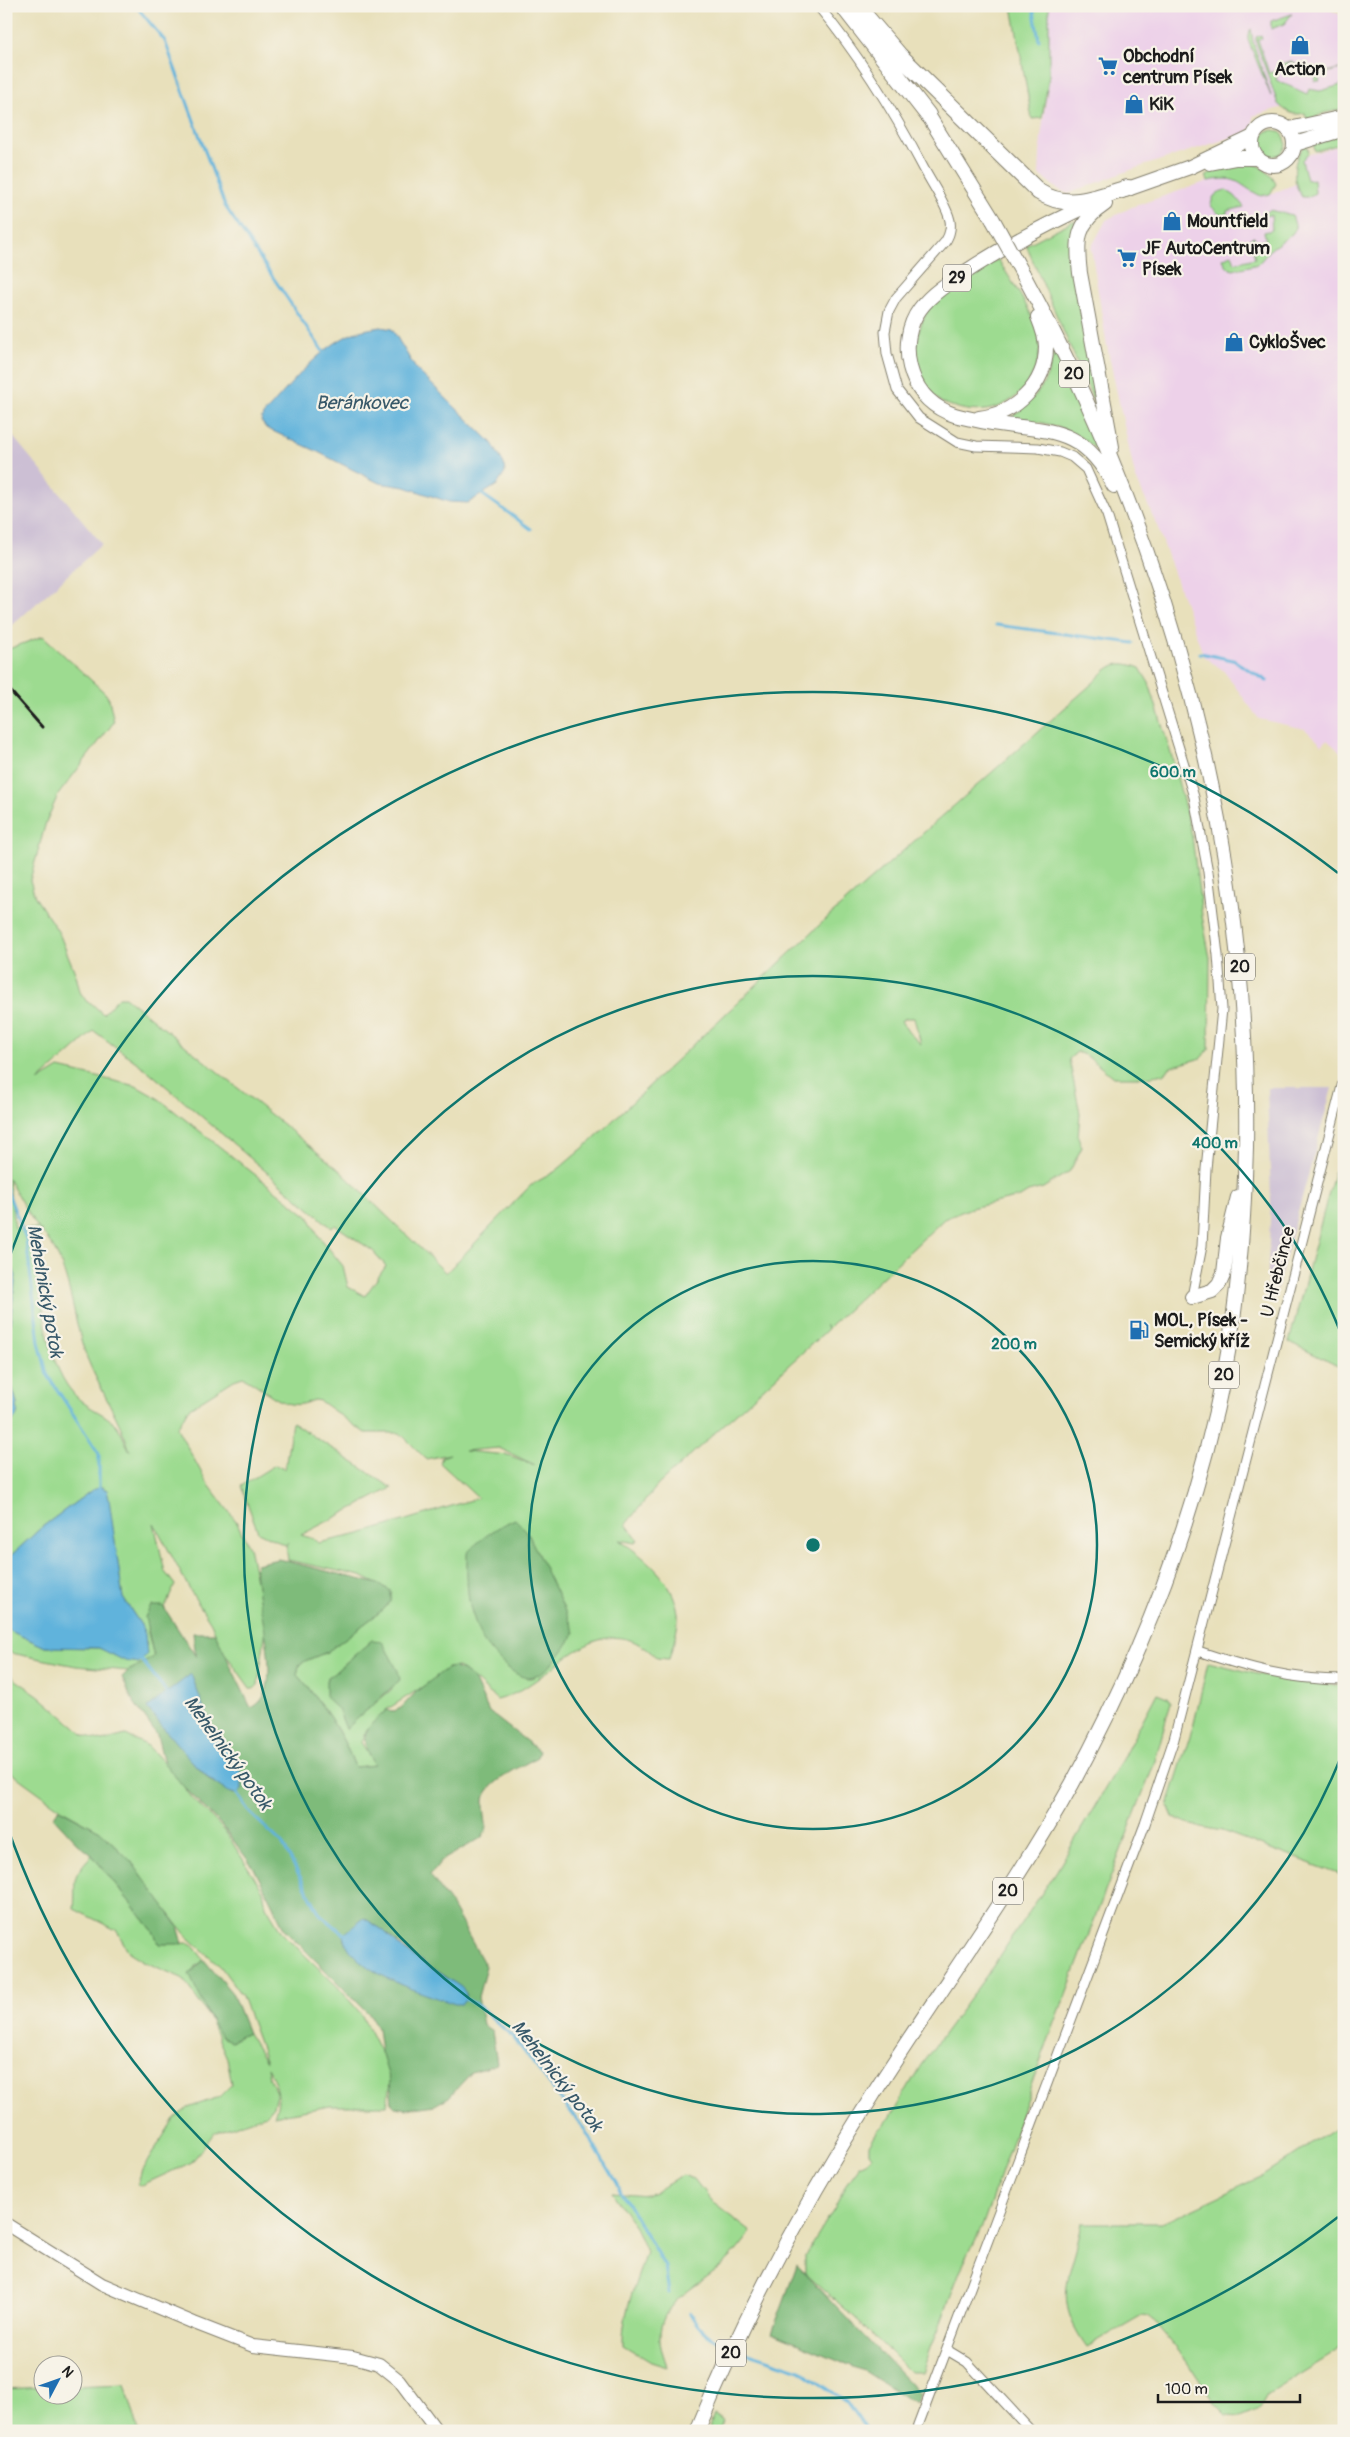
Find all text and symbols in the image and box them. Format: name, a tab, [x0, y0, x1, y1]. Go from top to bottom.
shop icon: Action	[1289, 34, 1311, 56]
place label: Obchodní centrum Písek	[1122, 45, 1233, 89]
supermarket icon: Obchodní centrum Písek	[1097, 55, 1119, 77]
place label: Action	[1275, 58, 1325, 81]
shop icon: KiK	[1123, 93, 1145, 115]
place label: KiK	[1149, 93, 1174, 116]
shop icon: Mountfield	[1161, 210, 1183, 232]
place label: Mountfield	[1187, 210, 1269, 233]
place label: JF AutoCentrum Písek	[1142, 237, 1270, 281]
supermarket icon: JF AutoCentrum Písek	[1116, 247, 1138, 269]
road number: 29	[943, 264, 971, 292]
place label: CykloŠvec	[1249, 330, 1326, 354]
shop icon: CykloŠvec	[1223, 331, 1245, 353]
road number: 20	[1059, 360, 1089, 388]
water label: Beránkovec	[316, 391, 409, 415]
text: 600 m	[1150, 763, 1196, 782]
road number: 20	[1225, 954, 1255, 980]
text: 400 m	[1192, 1134, 1238, 1153]
water label: Mehelnický potok	[21, 1223, 69, 1361]
street label: U Hřebčince	[1256, 1224, 1300, 1320]
place label: MOL, Písek - Semický kříž	[1154, 1309, 1250, 1353]
fuel station icon: MOL, Písek - Semický kříž	[1128, 1319, 1150, 1341]
text: 200 m	[991, 1335, 1037, 1354]
road number: 20	[1209, 1362, 1239, 1388]
centre of rings	[804, 1536, 822, 1554]
water label: Mehelnický potok	[179, 1691, 279, 1816]
road number: 20	[993, 1878, 1023, 1904]
water label: Mehelnický potok	[506, 2016, 609, 2138]
road number: 20	[716, 2340, 746, 2366]
north arrow	[32, 2354, 82, 2404]
text: N	[58, 2363, 77, 2381]
scale bar	[1158, 2372, 1300, 2404]
text: 100 m	[1165, 2380, 1208, 2399]

